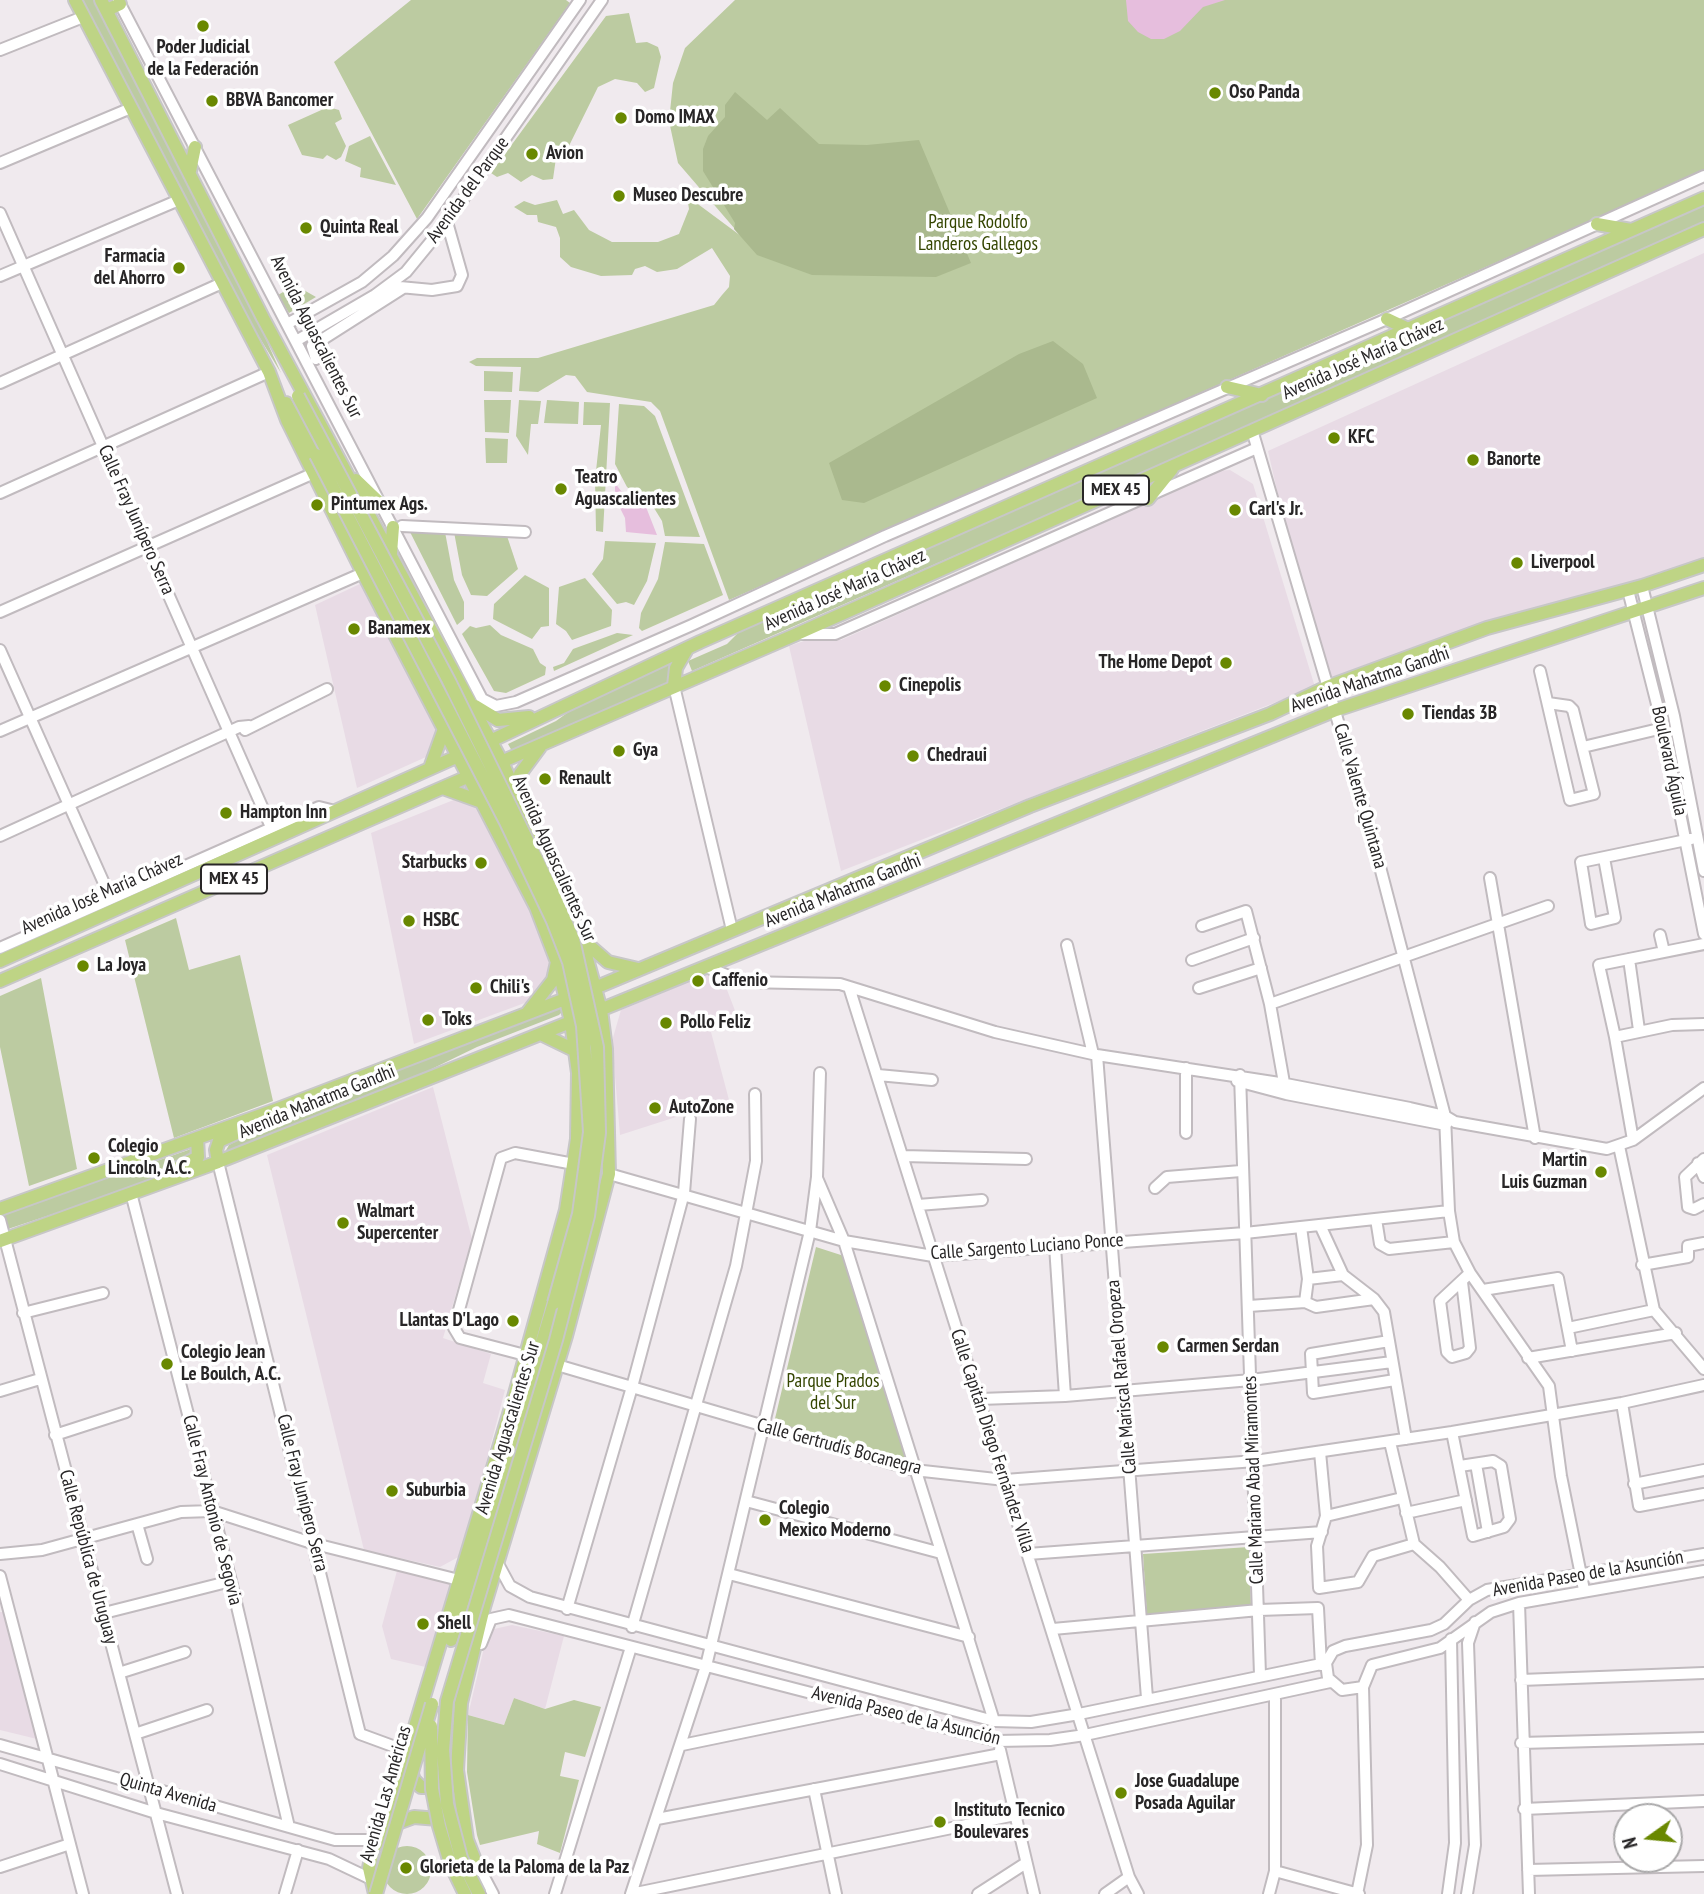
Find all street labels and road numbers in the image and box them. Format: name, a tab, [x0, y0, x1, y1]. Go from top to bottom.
street label: Avenida del Parque	[422, 132, 514, 248]
street label: Avenida Aguascalientes Sur	[265, 252, 367, 422]
street label: Avenida José María Chávez	[1279, 313, 1447, 405]
street label: Calle Fray Junípero Serra	[93, 442, 179, 598]
road number: MEX 45	[1083, 476, 1149, 504]
street label: Avenida José María Chávez	[761, 544, 929, 636]
street label: Avenida Mahatma Gandhi	[1287, 642, 1453, 718]
street label: Boulevard Águila	[1646, 704, 1692, 818]
street label: Calle Valente Quintana	[1328, 721, 1392, 871]
street label: Avenida Aguascalientes Sur	[507, 772, 601, 946]
street label: Avenida José María Chávez	[18, 848, 186, 940]
street label: Avenida Mahatma Gandhi	[761, 849, 925, 933]
road number: MEX 45	[201, 864, 267, 894]
street label: Avenida Mahatma Gandhi	[235, 1060, 399, 1144]
street label: Calle Sargento Luciano Ponce	[930, 1229, 1124, 1265]
street label: Calle Mariscal Rafael Oropeza	[1102, 1279, 1142, 1475]
street label: Calle Capitán Diego Fernández Villa	[945, 1326, 1039, 1556]
street label: Avenida Aguascalientes Sur	[471, 1339, 545, 1517]
street label: Calle Mariano Abad Miramontes	[1239, 1375, 1269, 1585]
street label: Calle Fray Junípero Serra	[271, 1412, 333, 1574]
street label: Calle Fray Antonio de Segovia	[177, 1413, 247, 1607]
street label: Calle Gertrudis Bocanegra	[754, 1414, 924, 1480]
street label: Calle República de Uruguay	[54, 1467, 122, 1647]
street label: Avenida Paseo de la Asunción	[1491, 1546, 1685, 1602]
street label: Avenida Paseo de la Asunción	[809, 1682, 1003, 1750]
street label: Avenida Las Américas	[356, 1723, 416, 1865]
street label: Quinta Avenida	[117, 1768, 219, 1818]

